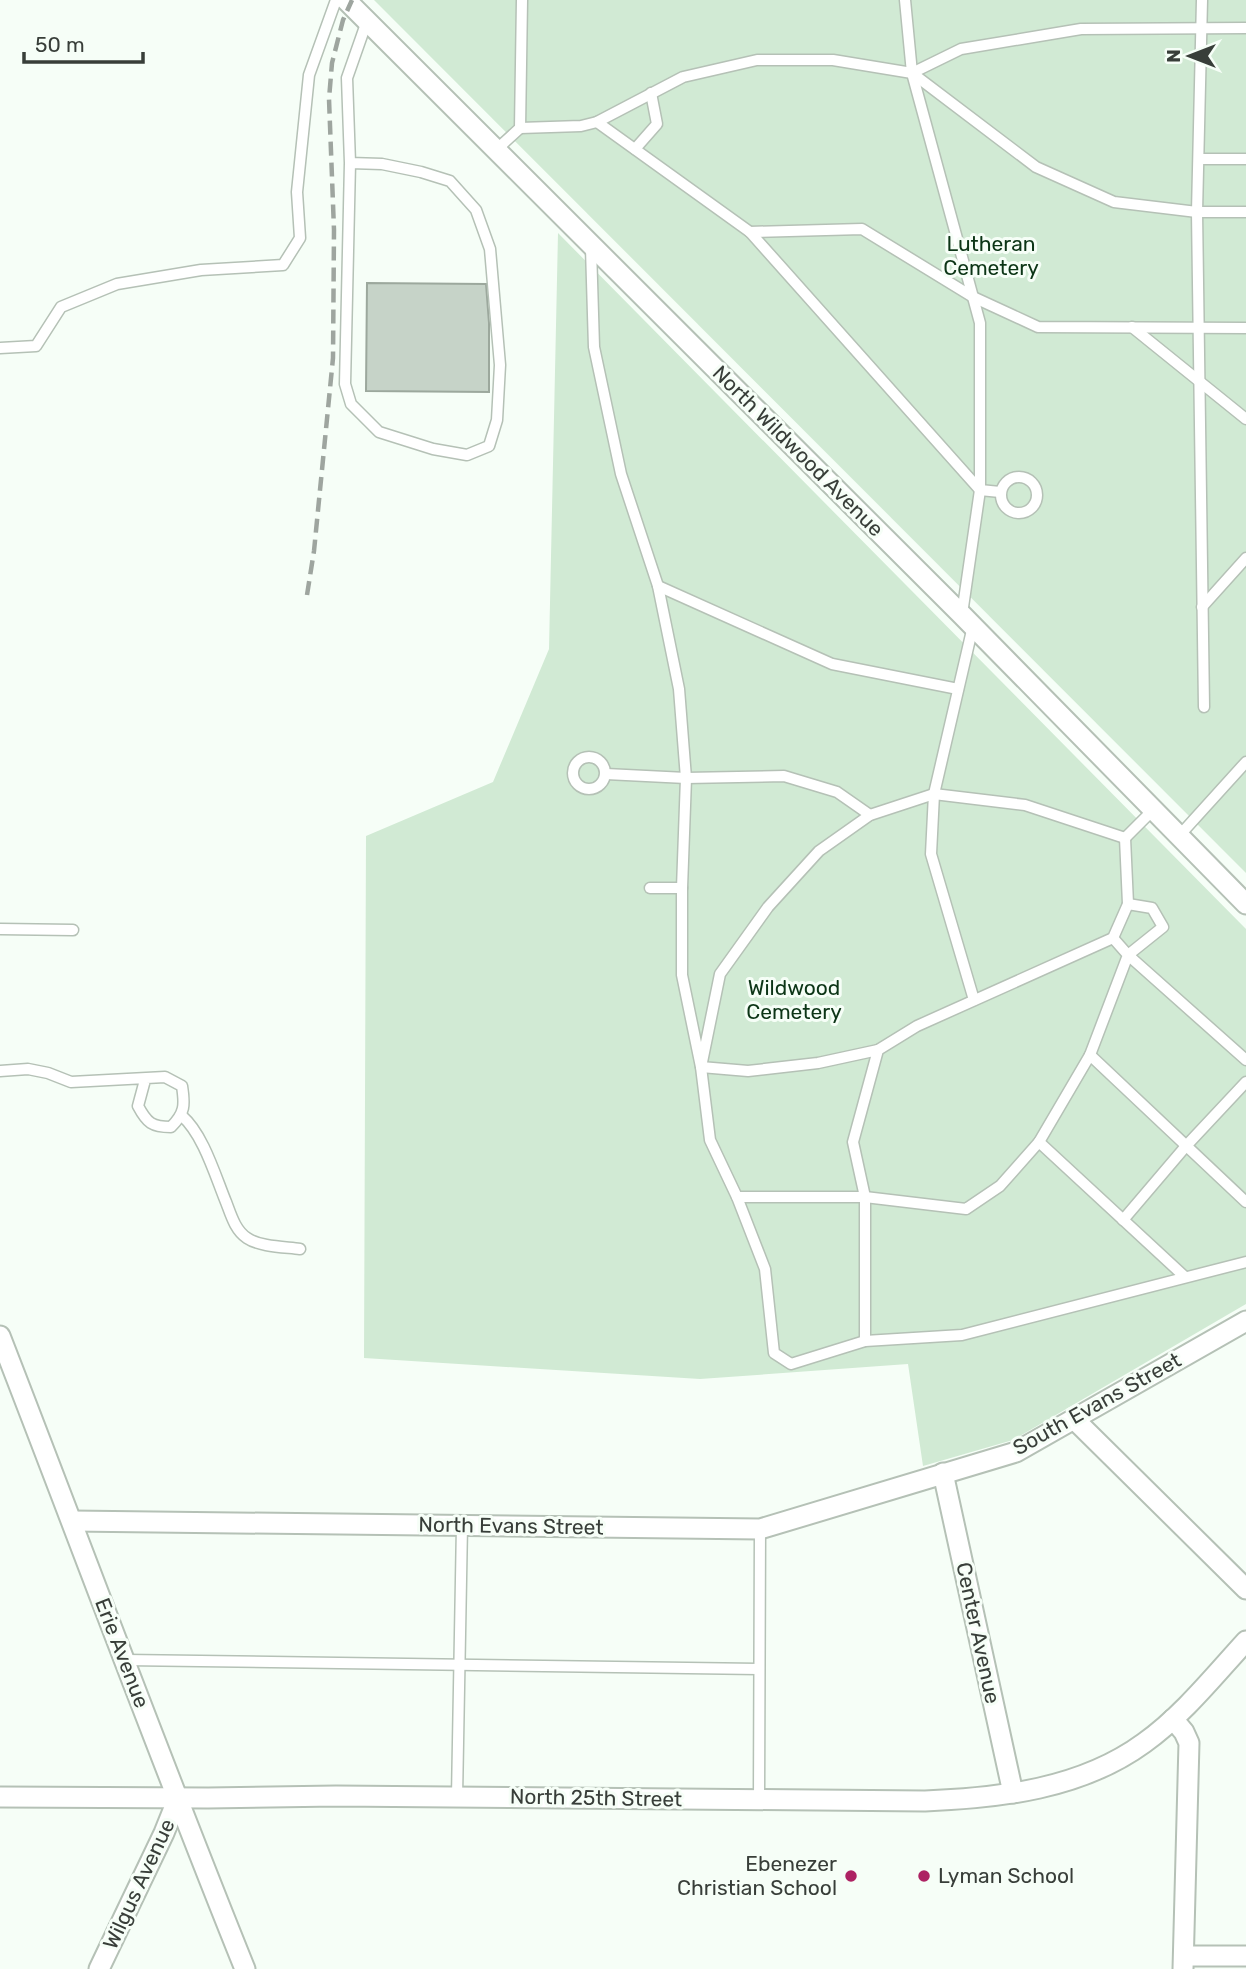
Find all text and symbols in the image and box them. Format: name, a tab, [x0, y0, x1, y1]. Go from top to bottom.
scale bar	[24, 21, 144, 65]
north arrow	[1155, 21, 1225, 91]
text: 50 m	[35, 32, 85, 57]
text: N	[1162, 49, 1185, 63]
park label: Lutheran Cemetery	[943, 231, 1039, 280]
street label: North Wildwood Avenue	[708, 360, 889, 541]
park label: Wildwood Cemetery	[746, 975, 842, 1024]
street label: South Evans Street	[1008, 1347, 1185, 1460]
street label: North Evans Street	[418, 1511, 604, 1540]
street label: Center Avenue	[951, 1560, 1006, 1706]
street label: Erie Avenue	[90, 1594, 155, 1711]
street label: North 25th Street	[510, 1783, 682, 1812]
street label: Wilgus Avenue	[97, 1815, 180, 1953]
place label: Ebenezer Christian School	[677, 1851, 837, 1900]
place label: Lyman School	[938, 1863, 1074, 1888]
marker: Ebenezer Christian School	[843, 1868, 859, 1884]
marker: Lyman School	[916, 1868, 932, 1884]

